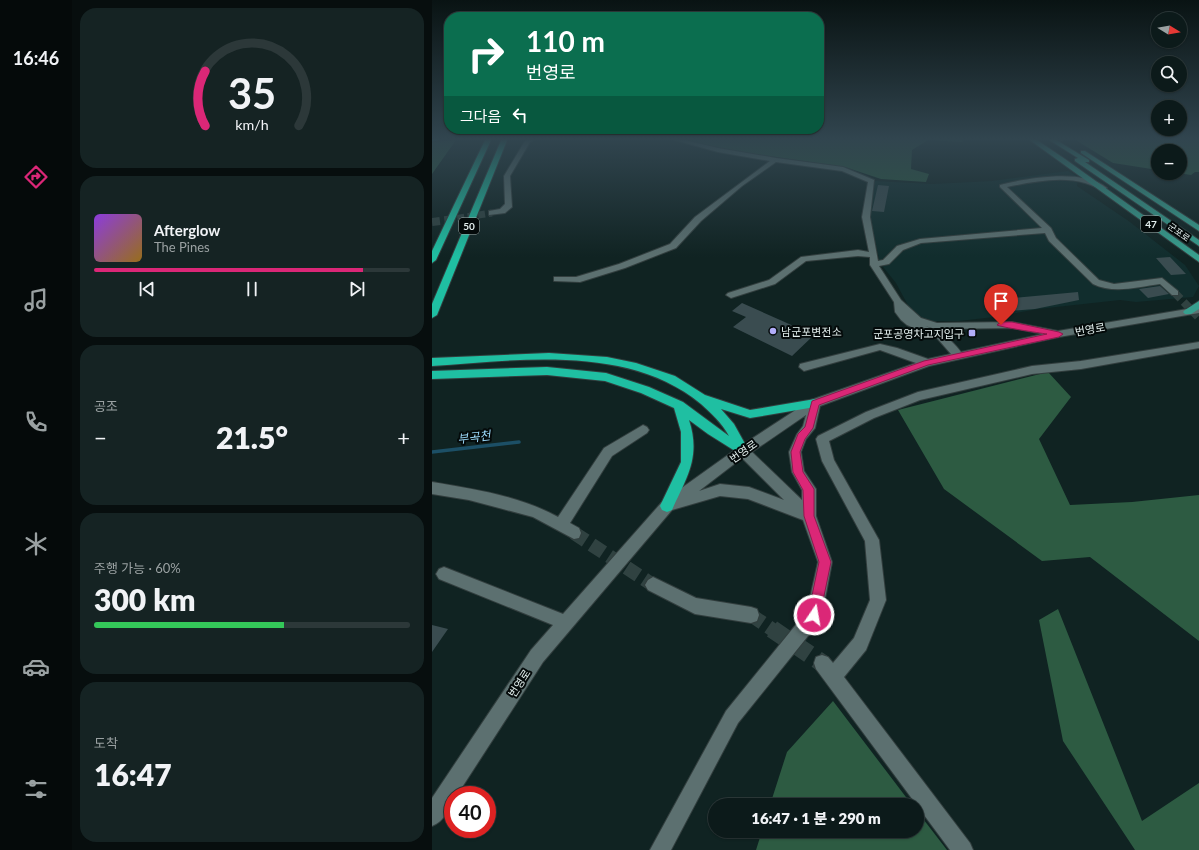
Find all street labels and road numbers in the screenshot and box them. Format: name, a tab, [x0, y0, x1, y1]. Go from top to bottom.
road number: 47	[1141, 216, 1161, 232]
road number: 50	[459, 218, 479, 234]
street label: 군포로	[1166, 220, 1192, 244]
street label: 번영로	[1074, 320, 1106, 338]
street label: 번영로	[727, 437, 759, 465]
street label: 번영로	[505, 667, 533, 699]

